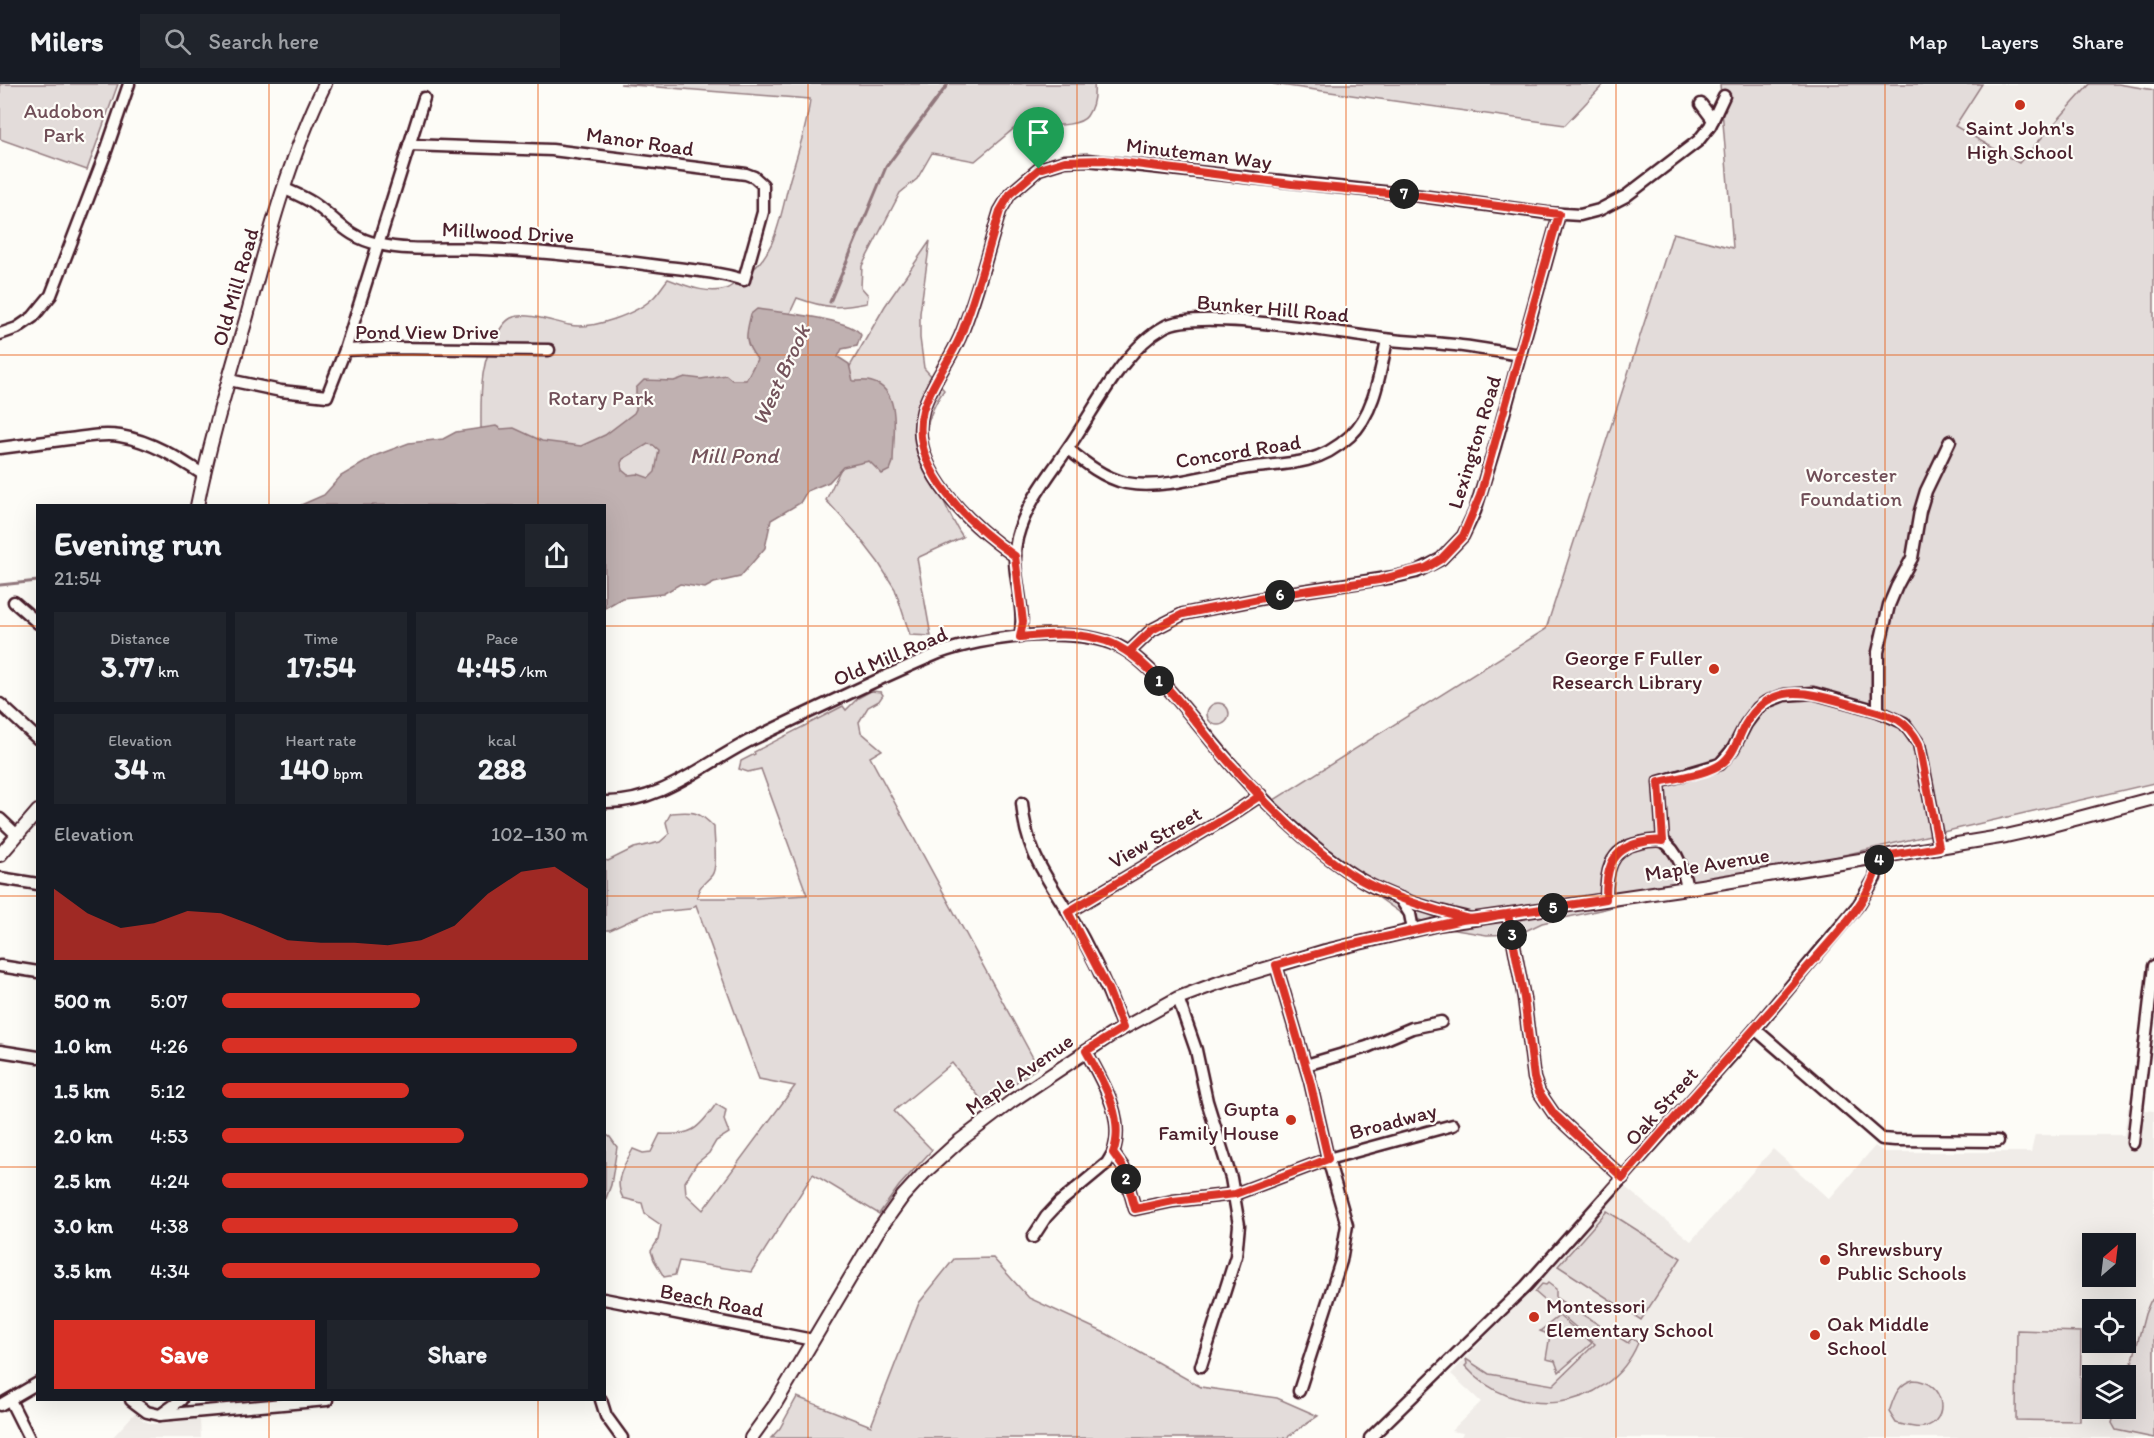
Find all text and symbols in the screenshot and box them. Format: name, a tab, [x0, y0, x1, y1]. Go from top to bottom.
search box	[140, 14, 560, 68]
text: Milers	[30, 24, 104, 58]
icon: search	[161, 25, 194, 58]
text: Search here	[209, 28, 319, 55]
text: Map	[1909, 29, 1948, 54]
text: Layers	[1981, 29, 2039, 54]
text: Share	[2072, 29, 2124, 54]
park label: Audobon Park	[24, 98, 104, 147]
marker: Saint John's High School	[2013, 98, 2027, 112]
pin	[1013, 107, 1064, 169]
place label: Saint John's High School	[1965, 115, 2075, 164]
icon: arrive	[1022, 116, 1055, 149]
street label: Manor Road	[584, 121, 696, 161]
street label: Minuteman Way	[1125, 132, 1273, 174]
pin: 7	[1389, 179, 1419, 209]
text: 7	[1400, 184, 1408, 203]
street label: Millwood Drive	[441, 216, 575, 248]
street label: Old Mill Road	[206, 225, 264, 349]
street label: Bunker Hill Road	[1196, 289, 1351, 327]
street label: Pond View Drive	[355, 319, 499, 344]
water label: West Brook	[746, 319, 817, 430]
street label: Lexington Road	[1442, 372, 1506, 512]
park label: Rotary Park	[548, 385, 654, 410]
street label: Concord Road	[1174, 429, 1302, 473]
water label: Mill Pond	[690, 442, 780, 469]
park label: Worcester Foundation	[1800, 462, 1902, 511]
text: Evening run	[54, 524, 221, 563]
button: share	[525, 524, 588, 587]
text: 21:54	[54, 566, 101, 590]
pin: 6	[1265, 580, 1295, 610]
text: 6	[1276, 585, 1284, 604]
street label: Old Mill Road	[829, 621, 951, 691]
text: Distance	[110, 629, 170, 648]
text: Time	[304, 629, 338, 648]
text: Pace	[486, 629, 518, 648]
place label: George F Fuller Research Library	[1552, 645, 1703, 694]
text: 3.77	[101, 648, 154, 685]
text: 17:54	[286, 648, 356, 685]
text: 4:45	[457, 648, 516, 685]
text: km	[154, 662, 179, 681]
text: /km	[516, 662, 547, 681]
marker: George F Fuller Research Library	[1707, 662, 1721, 676]
pin: 1	[1144, 666, 1174, 696]
text: 1	[1155, 671, 1163, 690]
text: Elevation	[108, 731, 172, 750]
text: Heart rate	[286, 731, 356, 750]
text: kcal	[488, 731, 516, 750]
text: 34	[114, 750, 149, 787]
text: 140	[279, 750, 330, 787]
text: 288	[478, 750, 526, 787]
text: m	[149, 764, 166, 783]
text: bpm	[330, 764, 363, 783]
street label: View Street	[1104, 800, 1206, 874]
text: Elevation	[54, 822, 133, 846]
text: 102–130 m	[491, 822, 588, 846]
street label: Maple Avenue	[1643, 842, 1771, 886]
pin: 4	[1864, 845, 1894, 875]
text: 4	[1874, 850, 1884, 869]
pin: 5	[1538, 893, 1568, 923]
text: 5	[1549, 898, 1557, 917]
pin: 3	[1497, 920, 1527, 950]
text: 3	[1508, 925, 1516, 944]
text: 500 m	[54, 989, 110, 1013]
text: 5:07	[150, 989, 188, 1013]
street label: Maple Avenue	[960, 1028, 1078, 1120]
text: 1.0 km	[54, 1034, 111, 1058]
text: 4:26	[150, 1034, 188, 1058]
street label: Oak Street	[1619, 1061, 1703, 1151]
text: 1.5 km	[54, 1079, 110, 1103]
text: 5:12	[150, 1079, 185, 1103]
place label: Gupta Family House	[1158, 1096, 1279, 1145]
street label: Broadway	[1347, 1097, 1439, 1145]
marker: Gupta Family House	[1284, 1113, 1298, 1127]
text: 2.0 km	[54, 1124, 113, 1148]
text: 4:53	[150, 1124, 188, 1148]
pin: 2	[1111, 1164, 1141, 1194]
text: 2.5 km	[54, 1169, 111, 1193]
text: 4:24	[150, 1169, 189, 1193]
text: 2	[1122, 1169, 1130, 1188]
text: 3.0 km	[54, 1214, 113, 1238]
text: 4:38	[150, 1214, 189, 1238]
north arrow	[2082, 1233, 2136, 1287]
map controls	[2082, 1233, 2136, 1419]
place label: Shrewsbury Public Schools	[1837, 1236, 1967, 1285]
marker: Shrewsbury Public Schools	[1818, 1253, 1832, 1267]
text: 3.5 km	[54, 1259, 111, 1283]
text: 4:34	[150, 1259, 190, 1283]
street label: Beach Road	[658, 1278, 767, 1322]
place label: Montessori Elementary School	[1546, 1293, 1714, 1342]
button: locate	[2082, 1299, 2136, 1353]
marker: Montessori Elementary School	[1527, 1310, 1541, 1324]
place label: Oak Middle School	[1827, 1311, 1929, 1360]
button: Save	[54, 1320, 315, 1389]
button: Share	[327, 1320, 588, 1389]
marker: Oak Middle School	[1808, 1328, 1822, 1342]
button: layers	[2082, 1365, 2136, 1419]

